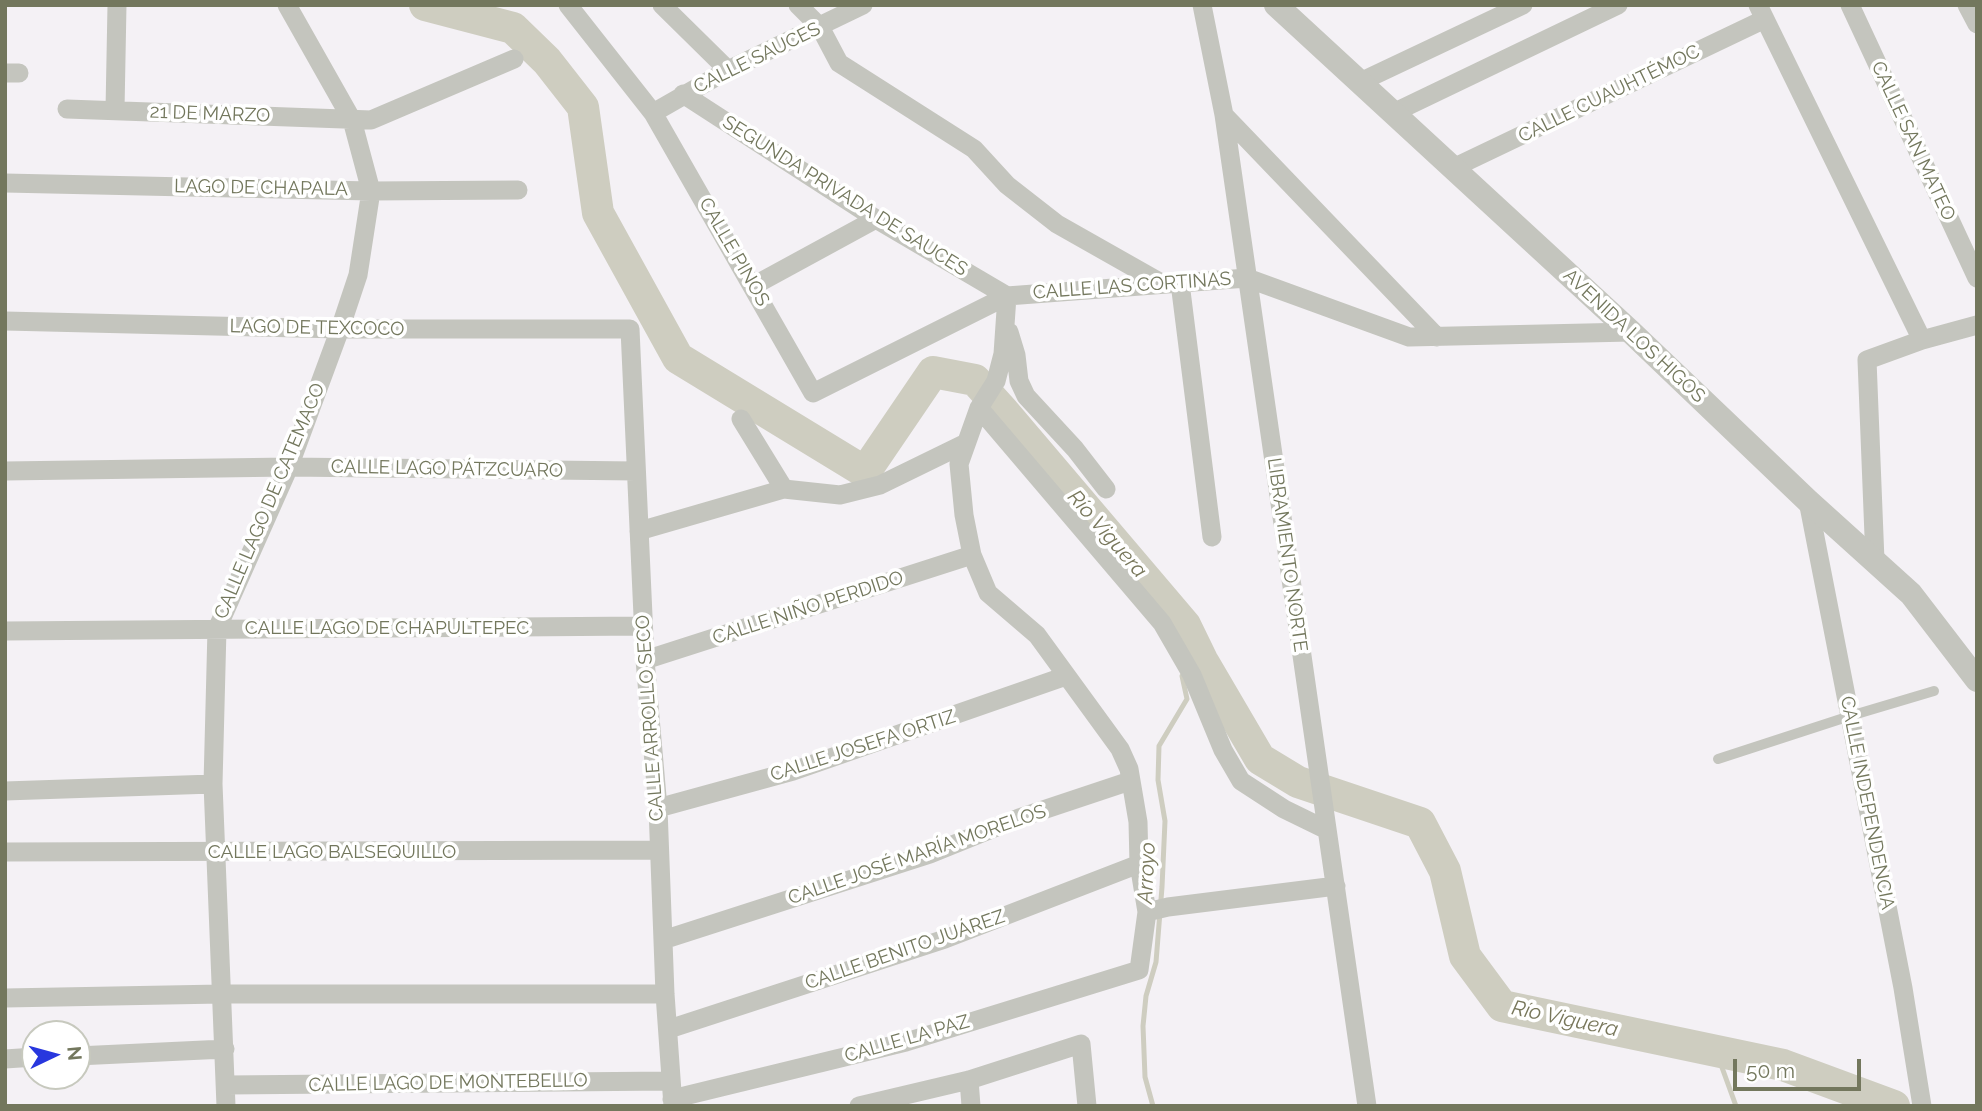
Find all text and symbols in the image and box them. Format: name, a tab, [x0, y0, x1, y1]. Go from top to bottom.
street label: CALLE SAUCES	[690, 17, 824, 99]
street label: CALLE CUAUHTÉMOC	[1515, 40, 1703, 148]
street label: CALLE SAN MATEO	[1866, 58, 1960, 224]
street label: 21 DE MARZO	[149, 101, 271, 127]
street label: SEGUNDA PRIVADA DE SAUCES	[718, 111, 972, 281]
street label: LAGO DE CHAPALA	[174, 175, 348, 201]
street label: CALLE PINOS	[694, 194, 774, 310]
street label: AVENIDA LOS HIGOS	[1558, 264, 1710, 408]
street label: CALLE LAS CORTINAS	[1032, 268, 1232, 304]
street label: LAGO DE TEXCOCO	[229, 315, 405, 341]
street label: CALLE LAGO DE CATEMACO	[210, 380, 330, 622]
street label: CALLE LAGO PÁTZCUARO	[331, 456, 563, 482]
street label: LIBRAMIENTO NORTE	[1262, 456, 1312, 654]
water label: Río Viguera	[1062, 485, 1152, 583]
street label: CALLE NIÑO PERDIDO	[710, 566, 906, 650]
street label: CALLE ARROLLO SECO	[631, 614, 669, 822]
street label: CALLE LAGO DE CHAPULTEPEC	[245, 617, 529, 639]
street label: CALLE INDEPENDENCIA	[1835, 694, 1899, 912]
street label: CALLE JOSEFA ORTIZ	[768, 705, 958, 787]
street label: CALLE JOSÉ MARÍA MORELOS	[785, 800, 1049, 910]
street label: CALLE LAGO BALSEQUILLO	[208, 841, 456, 863]
water label: Arroyo	[1133, 842, 1161, 904]
street label: CALLE BENITO JUÁREZ	[802, 905, 1008, 995]
water label: Río Viguera	[1510, 995, 1620, 1043]
street label: CALLE LA PAZ	[842, 1010, 972, 1068]
north arrow	[21, 1020, 91, 1090]
scale bar	[1737, 1044, 1865, 1088]
text: N	[63, 1045, 87, 1062]
text: 50 m	[1746, 1058, 1795, 1083]
street label: CALLE LAGO DE MONTEBELLO	[308, 1069, 588, 1097]

